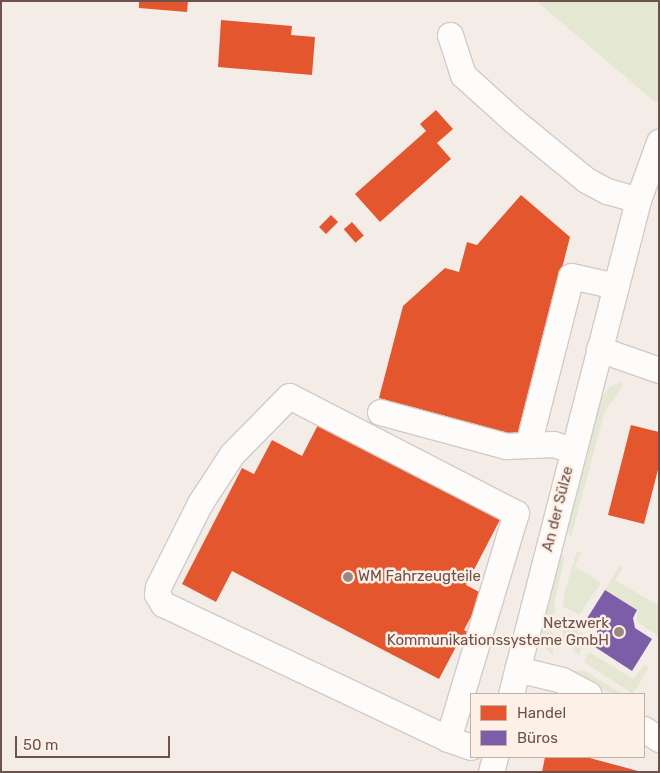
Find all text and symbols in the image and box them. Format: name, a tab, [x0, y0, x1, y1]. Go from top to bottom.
street label: An der Sülze	[539, 464, 577, 554]
place label: WM Fahrzeugteile	[358, 568, 481, 586]
marker: WM Fahrzeugteile	[342, 571, 354, 583]
place label: Netzwerk Kommunikationssysteme GmbH	[387, 614, 609, 649]
marker: Netzwerk Kommunikationssysteme GmbH	[613, 626, 625, 638]
legend	[470, 693, 645, 758]
text: Handel	[517, 704, 566, 722]
scale bar	[18, 726, 172, 758]
text: Büros	[517, 729, 558, 747]
text: 50 m	[23, 736, 58, 754]

